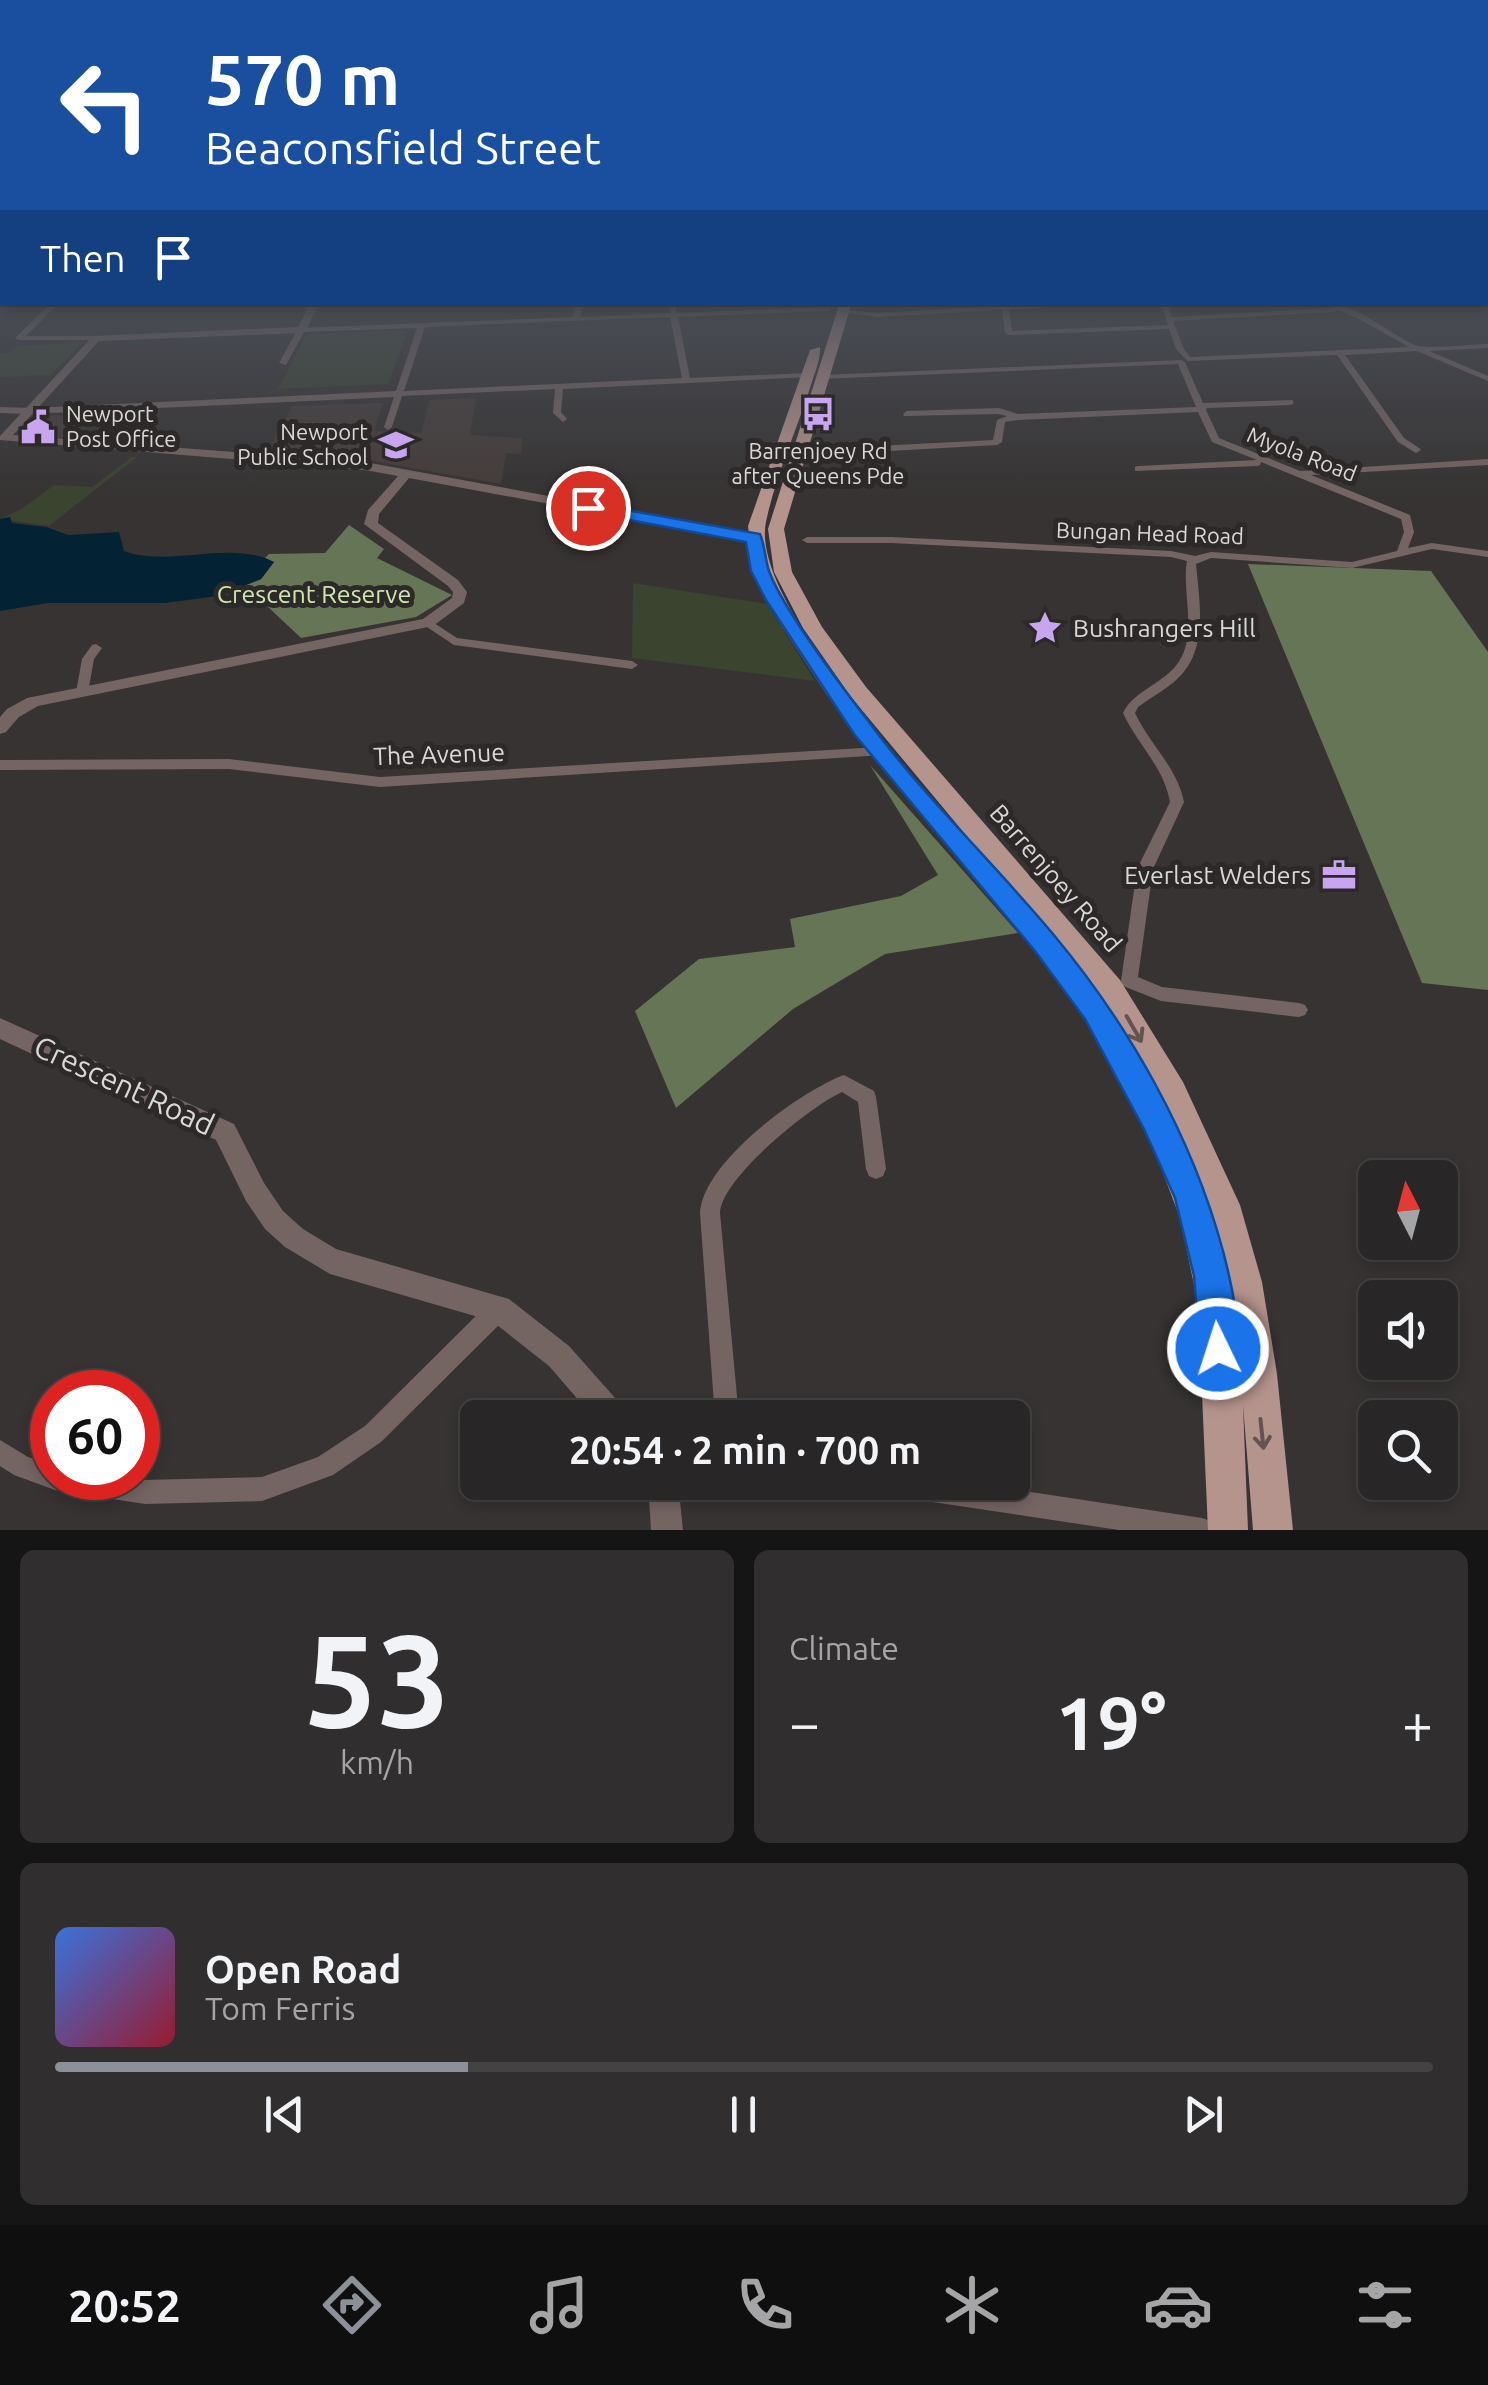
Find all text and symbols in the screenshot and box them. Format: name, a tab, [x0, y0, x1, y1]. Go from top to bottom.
icon: left	[40, 40, 170, 170]
text: 570 m	[205, 40, 400, 118]
text: Beaconsfield Street	[205, 122, 601, 173]
icon: arrive	[146, 230, 201, 285]
text: Then	[40, 237, 126, 279]
bus stop icon: Barrenjoey Rd after Queens Pde	[799, 395, 837, 433]
place label: Newport Post Office	[66, 401, 177, 451]
public building icon: Newport Post Office	[19, 408, 57, 446]
place label: Newport Public School	[237, 419, 368, 469]
street label: Myola Road	[1244, 421, 1361, 486]
school or university icon: Newport Public School	[377, 426, 415, 464]
place label: Barrenjoey Rd after Queens Pde	[732, 438, 904, 488]
pin	[546, 466, 631, 551]
icon: arrive	[561, 481, 616, 536]
street label: Bungan Head Road	[1056, 517, 1244, 548]
park label: Crescent Reserve	[217, 580, 411, 608]
place icon: Bushrangers Hill	[1026, 609, 1064, 647]
place label: Bushrangers Hill	[1073, 614, 1256, 642]
street label: The Avenue	[373, 738, 505, 770]
street label: Barrenjoey Road	[985, 799, 1127, 957]
office icon: Everlast Welders	[1320, 856, 1358, 894]
place label: Everlast Welders	[1124, 861, 1311, 889]
one-way arrow	[1124, 1014, 1144, 1043]
street label: Crescent Road	[29, 1029, 220, 1142]
north arrow	[1358, 1160, 1458, 1260]
map controls	[1358, 1160, 1458, 1500]
button: sound	[1358, 1280, 1458, 1380]
position arrow	[1166, 1297, 1270, 1401]
speed limit sign: 60	[30, 1370, 160, 1500]
button: search	[1358, 1400, 1458, 1500]
one-way arrow	[1253, 1417, 1272, 1449]
text: 20:54 · 2 min · 700 m	[569, 1429, 921, 1471]
text: 53	[304, 1606, 450, 1752]
text: Climate	[789, 1630, 899, 1666]
text: 19°	[1055, 1680, 1167, 1764]
text: −	[789, 1692, 820, 1753]
text: +	[1402, 1692, 1433, 1753]
text: km/h	[340, 1744, 414, 1780]
text: Open Road	[205, 1948, 401, 1990]
text: Tom Ferris	[205, 1990, 355, 2026]
icon: previous	[257, 2087, 312, 2142]
icon: pause	[716, 2087, 771, 2142]
icon: next	[1176, 2087, 1231, 2142]
icon: directions	[317, 2270, 387, 2340]
icon: music	[524, 2270, 594, 2340]
icon: phone	[730, 2270, 800, 2340]
icon: climate	[937, 2270, 1007, 2340]
icon: car	[1143, 2270, 1213, 2340]
icon: filters	[1350, 2270, 1420, 2340]
text: 20:52	[68, 2280, 181, 2331]

